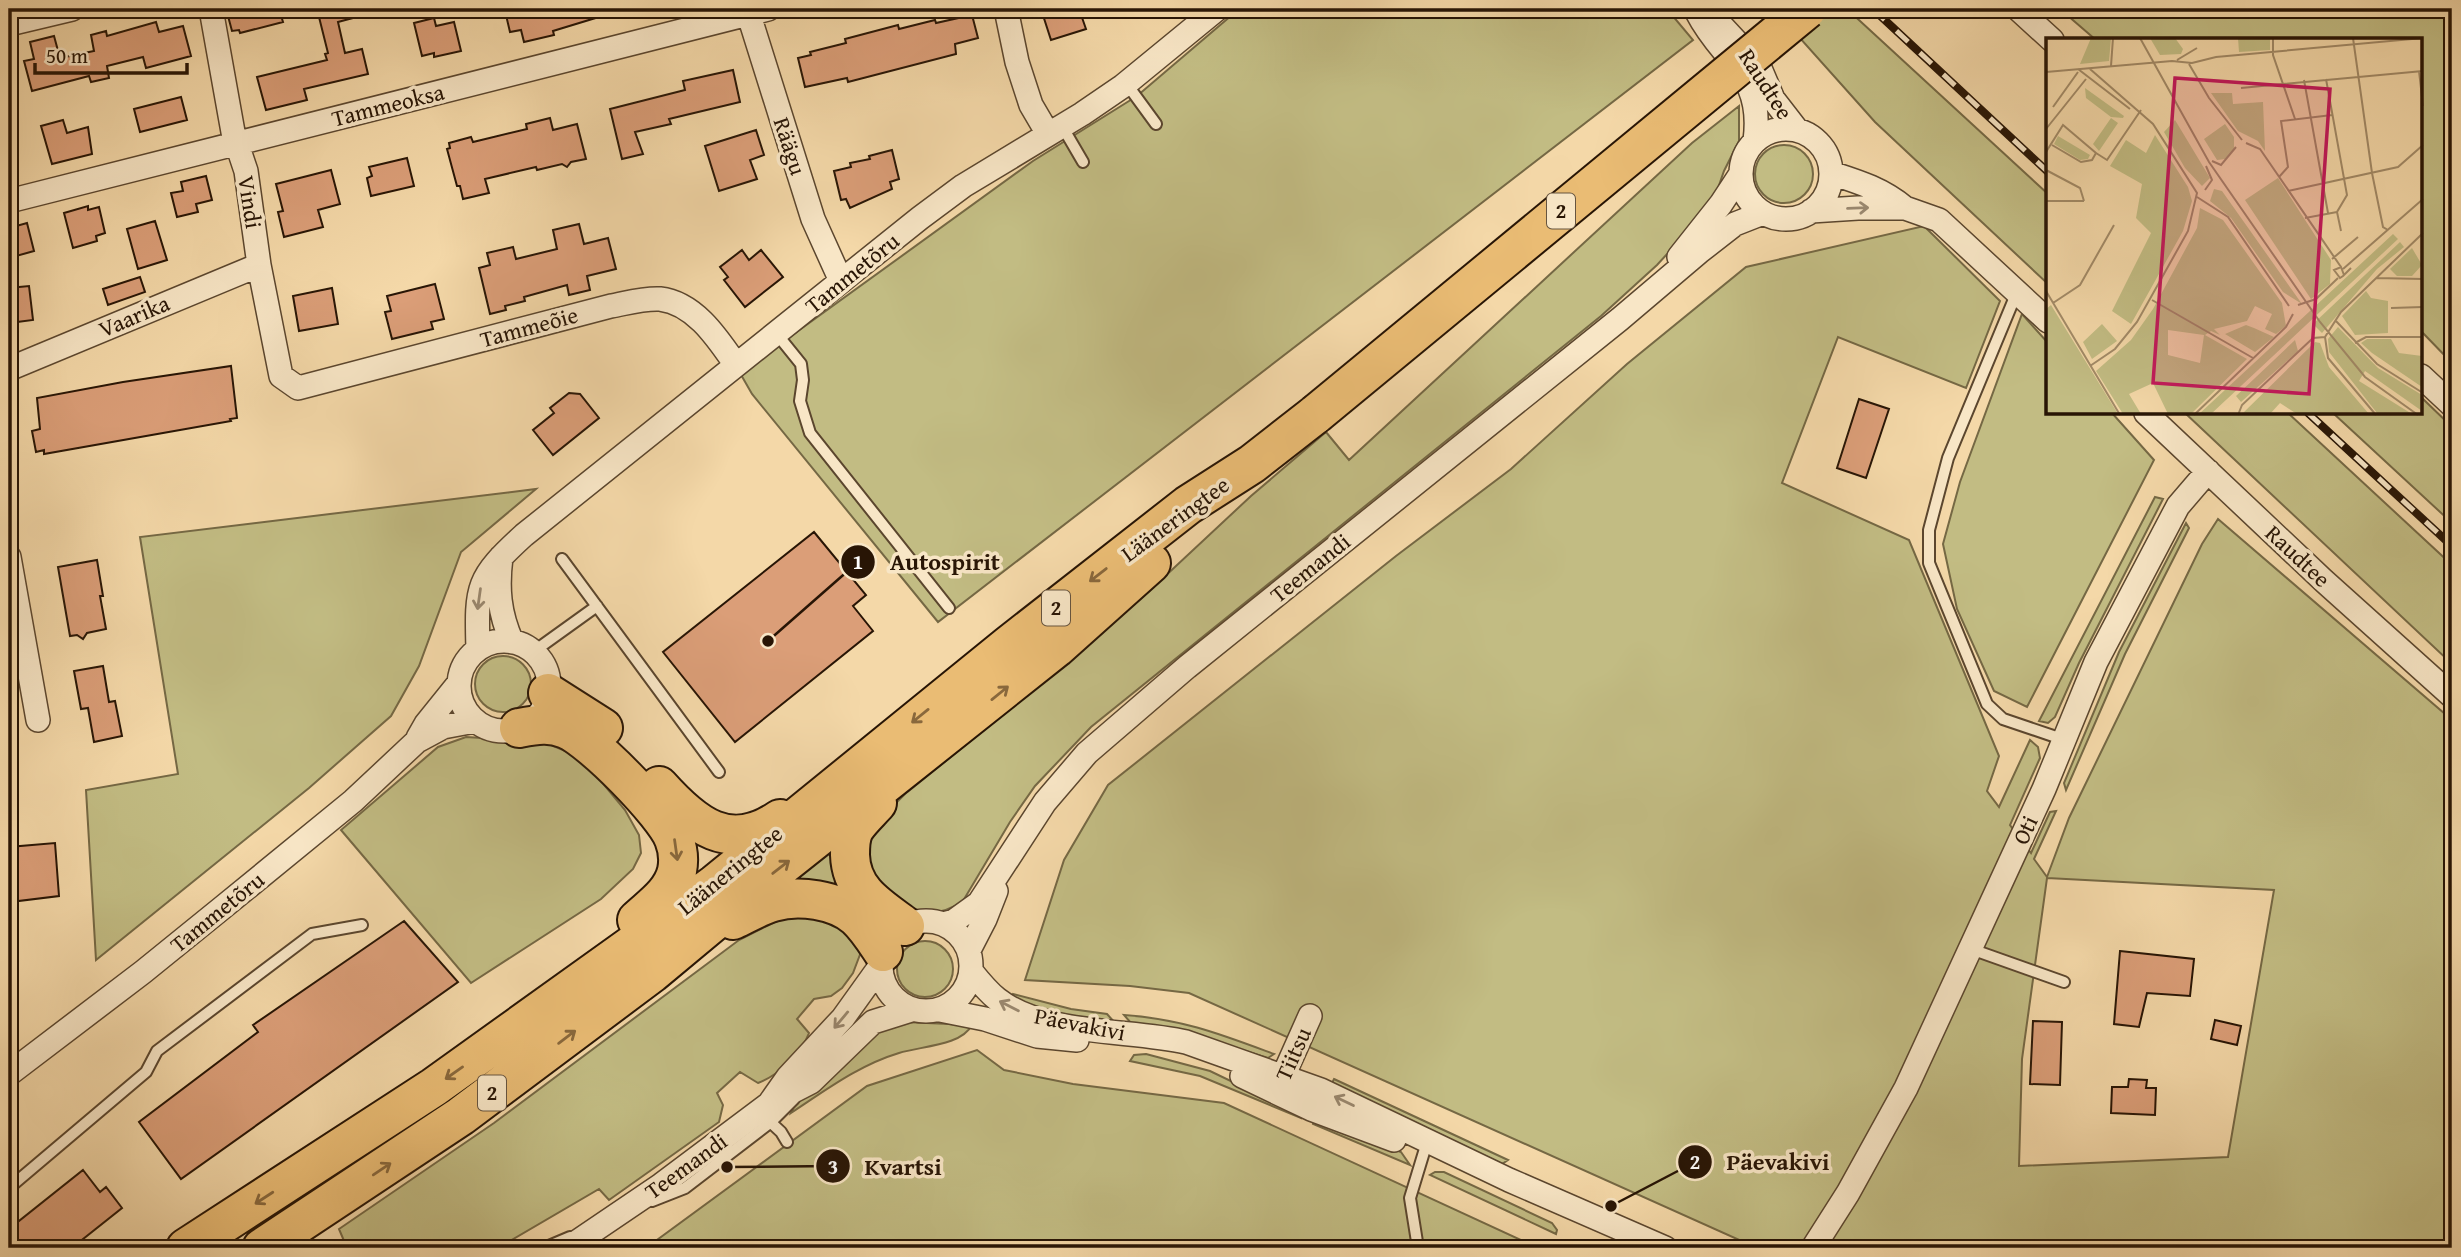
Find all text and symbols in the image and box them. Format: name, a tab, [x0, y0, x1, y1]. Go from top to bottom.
scale bar	[35, 32, 187, 76]
inset map	[2046, 38, 2422, 415]
text: 50 m	[46, 40, 88, 71]
street label: Raudtee	[1731, 42, 1802, 126]
street label: Tammeoksa	[328, 75, 448, 134]
street label: Räägu	[766, 113, 815, 179]
street label: Vindi	[230, 173, 271, 231]
road number: 2	[1547, 194, 1575, 228]
one-way arrow	[1846, 202, 1869, 215]
street label: Tammetõru	[797, 224, 906, 321]
street label: Vaarika	[93, 286, 174, 345]
street label: Tammeõie	[476, 298, 582, 355]
street label: Lääneringtee	[1114, 468, 1236, 569]
street label: Raudtee	[2258, 517, 2338, 594]
street label: Teemandi	[1262, 525, 1357, 610]
callout: Autospirit	[841, 539, 1014, 584]
text: Autospirit	[890, 544, 1000, 579]
text: 1	[853, 546, 863, 577]
one-way arrow	[1090, 568, 1108, 583]
one-way arrow	[472, 588, 485, 610]
road number: 2	[1042, 590, 1070, 626]
one-way arrow	[990, 686, 1009, 701]
one-way arrow	[911, 709, 929, 724]
street label: Oti	[2004, 810, 2046, 850]
street label: Lääneringtee	[670, 817, 789, 922]
one-way arrow	[669, 838, 682, 861]
one-way arrow	[771, 860, 789, 875]
street label: Tammetõru	[162, 863, 271, 960]
one-way arrow	[999, 999, 1020, 1013]
street label: Päevakivi	[1032, 999, 1128, 1048]
one-way arrow	[833, 1011, 848, 1029]
street label: Tiitsu	[1266, 1021, 1319, 1086]
one-way arrow	[558, 1029, 576, 1044]
one-way arrow	[445, 1066, 464, 1080]
road number: 2	[478, 1076, 506, 1110]
one-way arrow	[1334, 1094, 1355, 1107]
street label: Teemandi	[638, 1124, 734, 1207]
callout: Päevakivi	[1678, 1140, 1844, 1185]
callout: Kvartsi	[815, 1144, 955, 1189]
text: Päevakivi	[1726, 1144, 1830, 1179]
text: 2	[1690, 1146, 1700, 1177]
text: Kvartsi	[864, 1149, 942, 1184]
text: 3	[828, 1151, 838, 1182]
one-way arrow	[372, 1161, 391, 1176]
one-way arrow	[255, 1190, 274, 1205]

